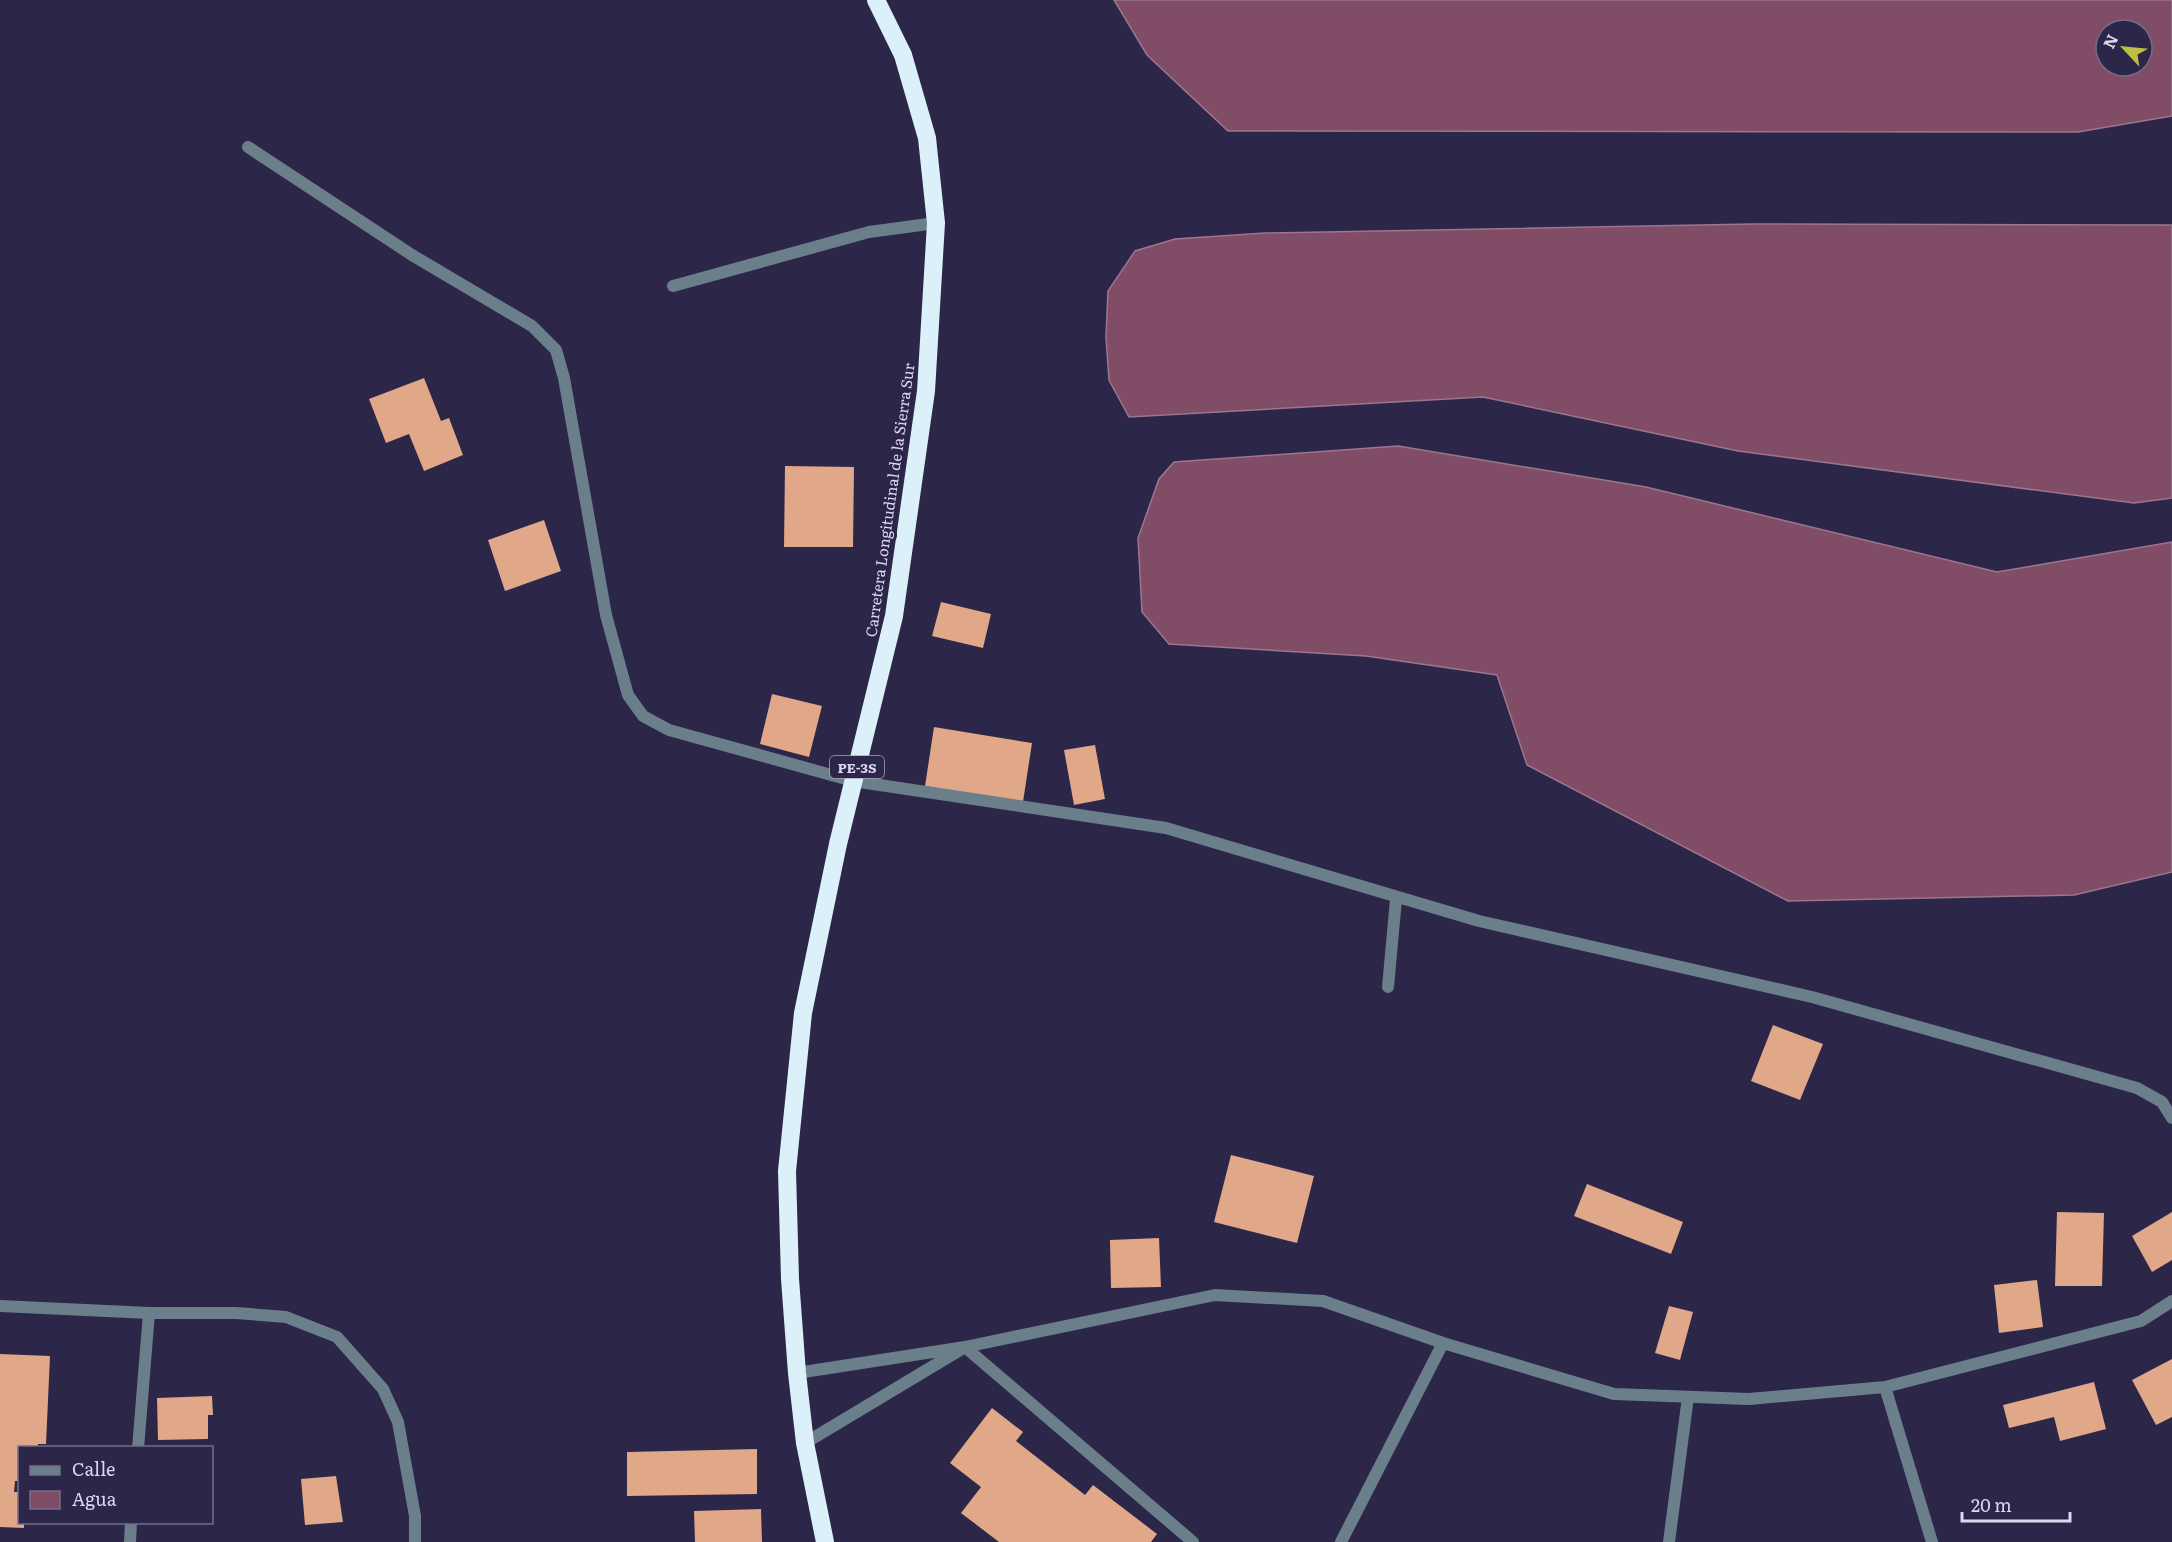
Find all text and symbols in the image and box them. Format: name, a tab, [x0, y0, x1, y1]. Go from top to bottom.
north arrow	[2094, 18, 2154, 78]
text: N	[2096, 30, 2123, 52]
street label: Carretera Longitudinal de la Sierra Sur	[858, 361, 920, 639]
road number: PE-3S	[830, 756, 884, 778]
legend	[18, 1446, 213, 1524]
text: Calle	[72, 1455, 115, 1482]
text: Agua	[72, 1485, 117, 1512]
scale bar	[1962, 1485, 2070, 1523]
text: 20 m	[1971, 1491, 2012, 1518]

